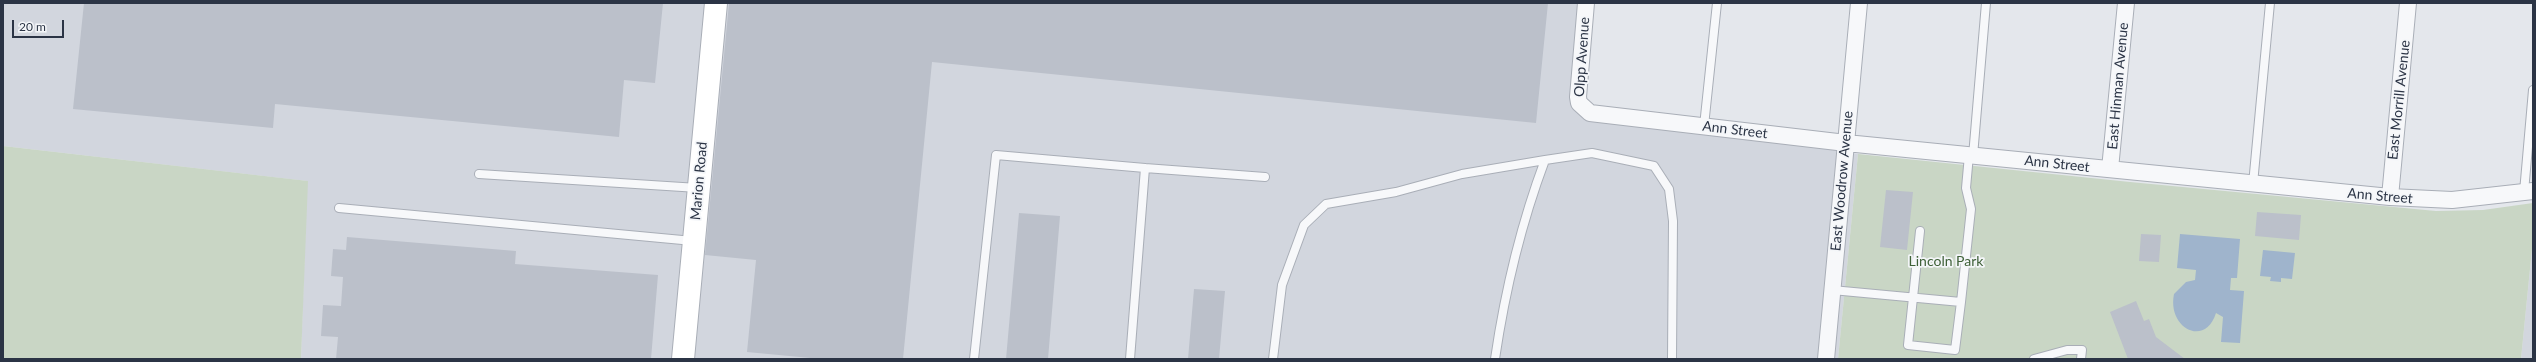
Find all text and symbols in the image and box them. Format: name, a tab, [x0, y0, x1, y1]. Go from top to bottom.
scale bar	[14, 12, 66, 38]
street label: Olpp Avenue	[1571, 17, 1593, 97]
text: 20 m	[19, 19, 46, 34]
street label: East Hinman Avenue	[2104, 22, 2132, 150]
street label: East Morrill Avenue	[2384, 39, 2414, 161]
street label: East Woodrow Avenue	[1828, 110, 1856, 252]
street label: Ann Street	[1701, 118, 1769, 142]
street label: Marion Road	[687, 141, 711, 221]
street label: Ann Street	[2024, 152, 2090, 176]
street label: Ann Street	[2347, 185, 2413, 207]
park label: Lincoln Park	[1909, 253, 1983, 269]

